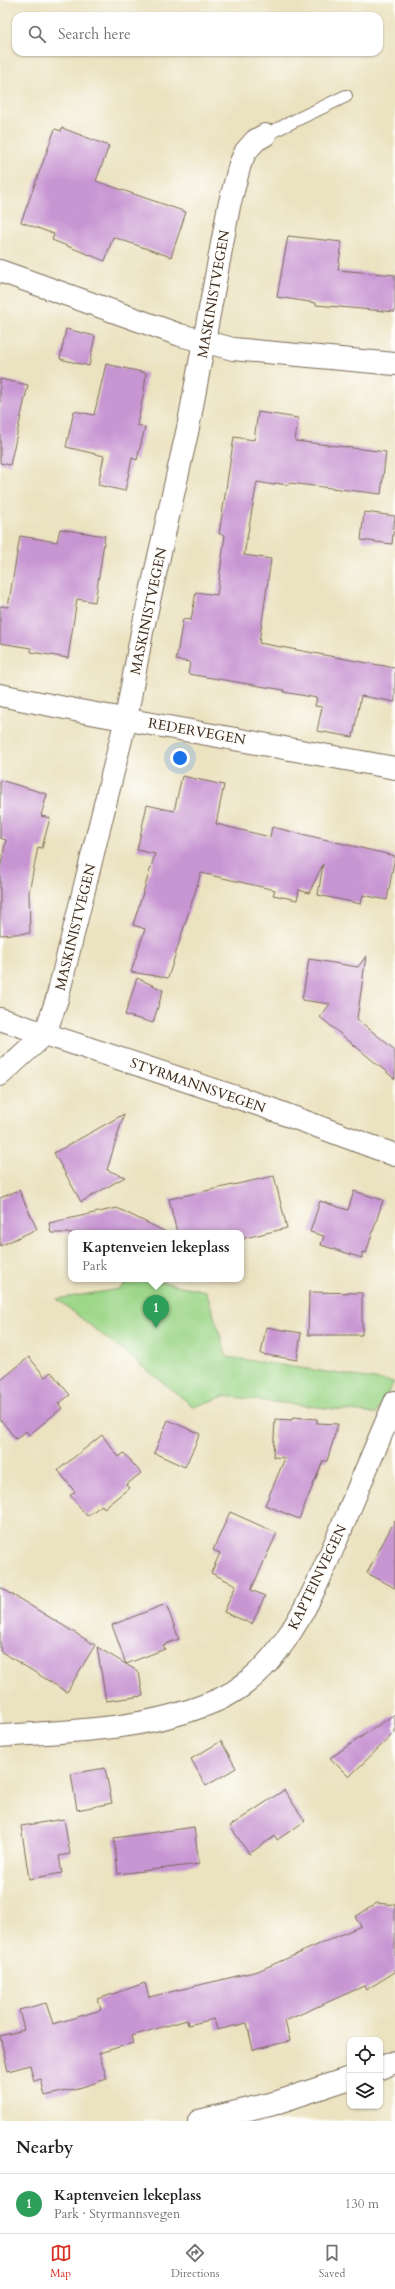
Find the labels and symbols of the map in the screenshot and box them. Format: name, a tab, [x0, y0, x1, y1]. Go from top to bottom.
street label: MASKINISTVEGEN	[193, 228, 234, 360]
street label: MASKINISTVEGEN	[126, 546, 171, 677]
street label: REDERVEGEN	[147, 714, 247, 749]
your location	[170, 748, 190, 768]
street label: MASKINISTVEGEN	[51, 862, 100, 992]
street label: STYRMANNSVEGEN	[128, 1053, 268, 1118]
pin: 1	[143, 1295, 169, 1328]
street label: KAPTEINVEGEN	[284, 1521, 351, 1633]

